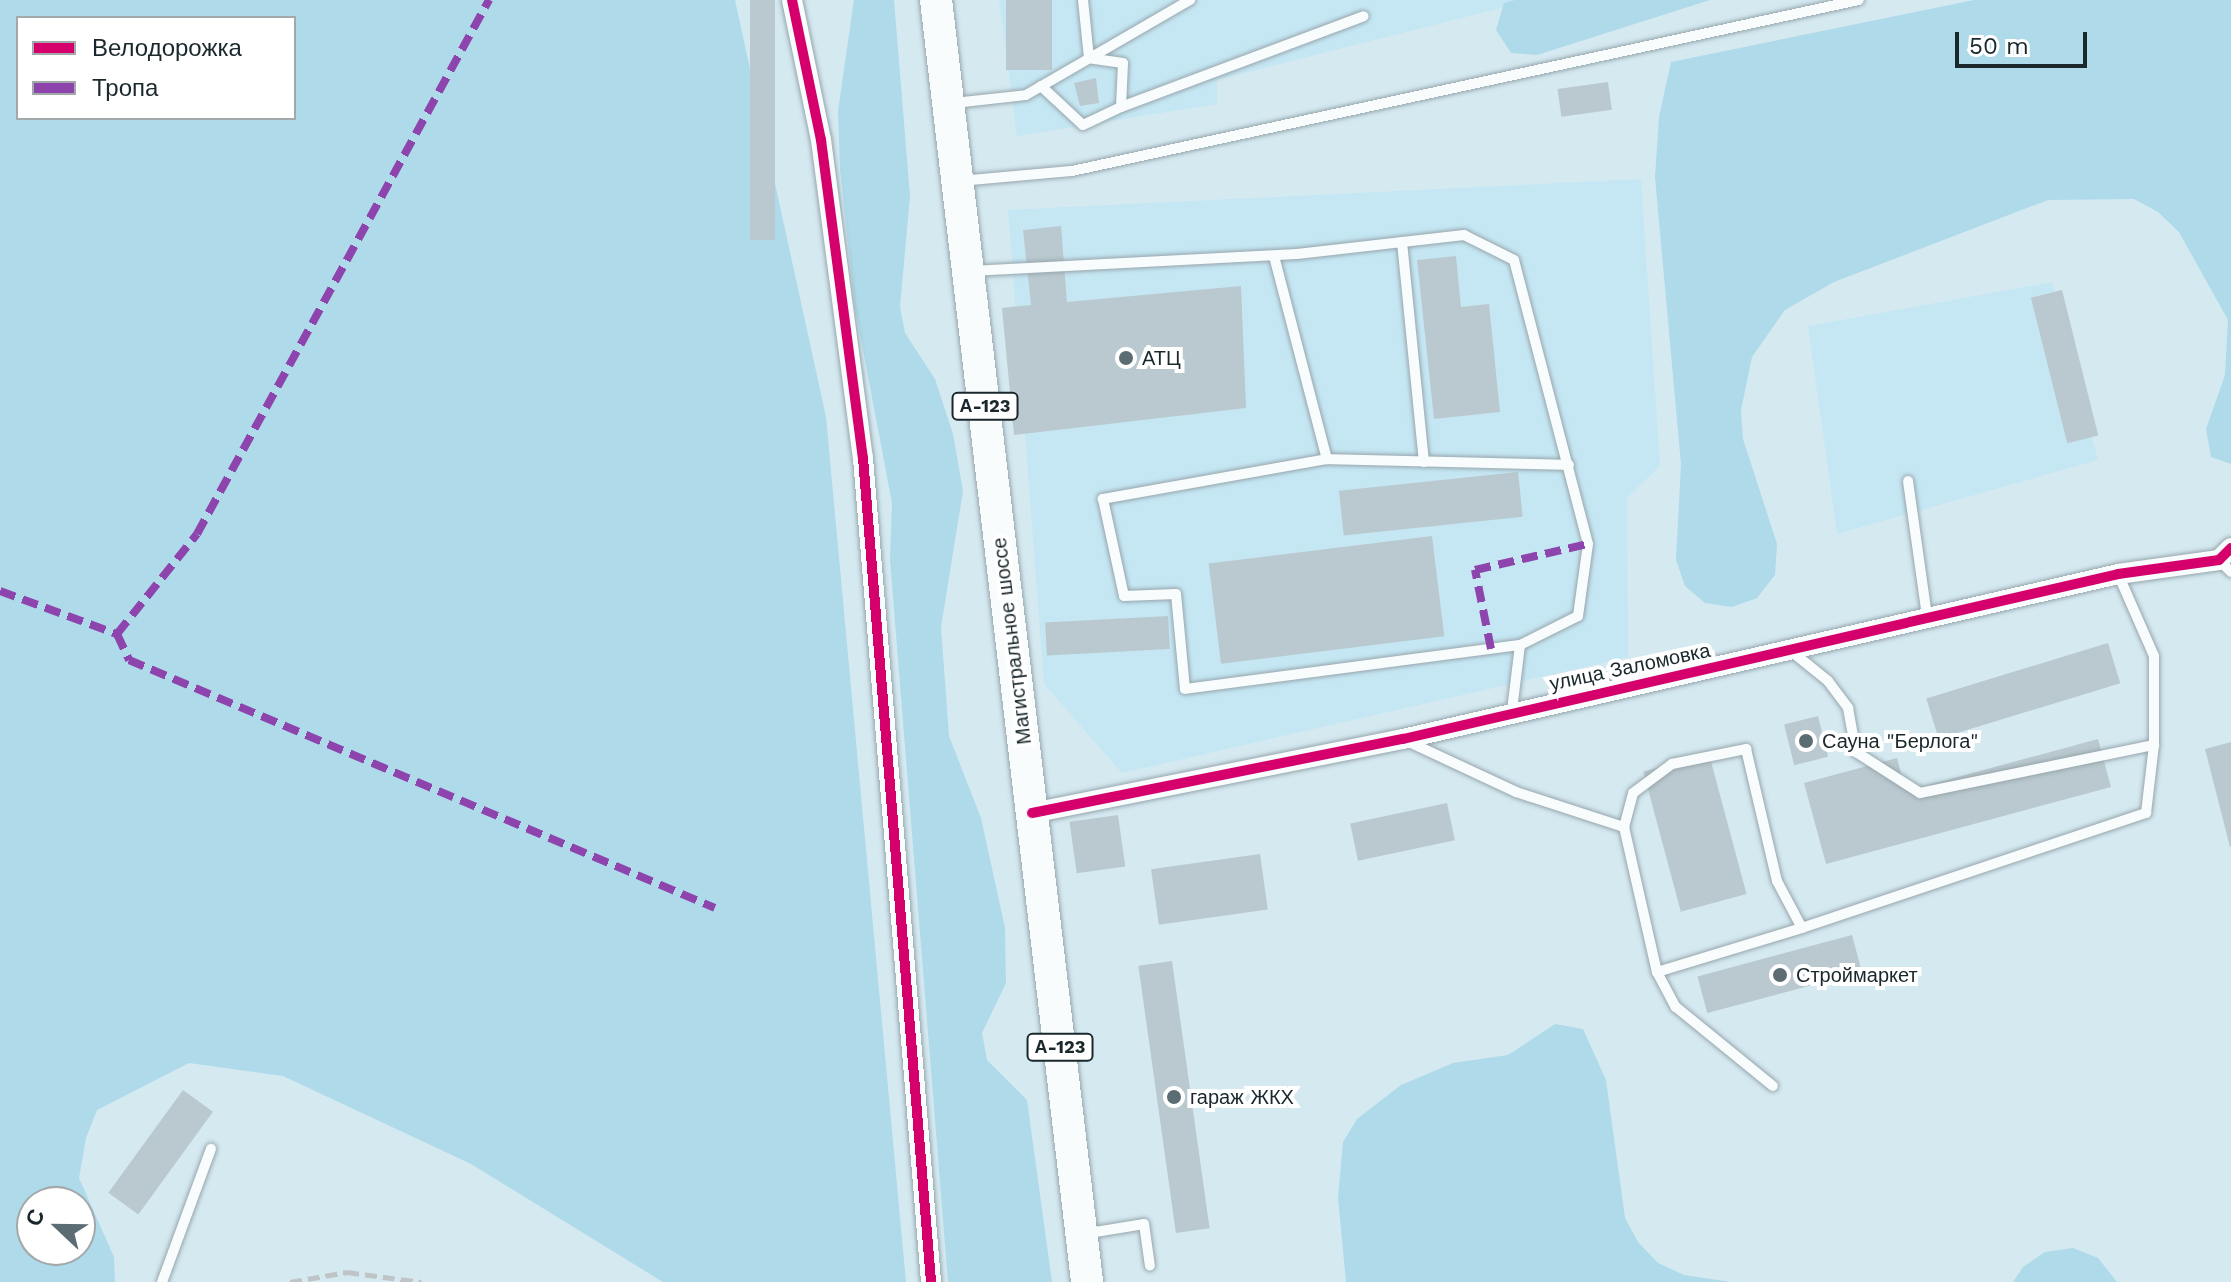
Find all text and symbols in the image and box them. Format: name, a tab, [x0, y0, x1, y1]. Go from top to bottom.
legend	[16, 16, 296, 120]
scale bar	[1959, 16, 2091, 66]
text: 50 m	[1969, 32, 2029, 60]
text: Велодорожка	[92, 34, 242, 62]
text: Тропа	[92, 74, 158, 102]
place label: АТЦ	[1142, 346, 1181, 370]
marker: АТЦ	[1117, 349, 1135, 367]
road number: А-123	[951, 392, 1019, 420]
street label: Магистральное шоссе	[987, 536, 1037, 746]
street label: улица Заломовка	[1547, 638, 1713, 696]
place label: Сауна "Берлога"	[1822, 729, 1978, 753]
marker: Сауна "Берлога"	[1797, 732, 1815, 750]
place label: Строймаркет	[1796, 963, 1918, 987]
marker: Строймаркет	[1771, 966, 1789, 984]
road number: А-123	[1026, 1033, 1094, 1061]
place label: гараж ЖКХ	[1190, 1085, 1294, 1109]
marker: гараж ЖКХ	[1165, 1088, 1183, 1106]
north arrow	[16, 1186, 96, 1266]
text: С	[21, 1206, 50, 1230]

